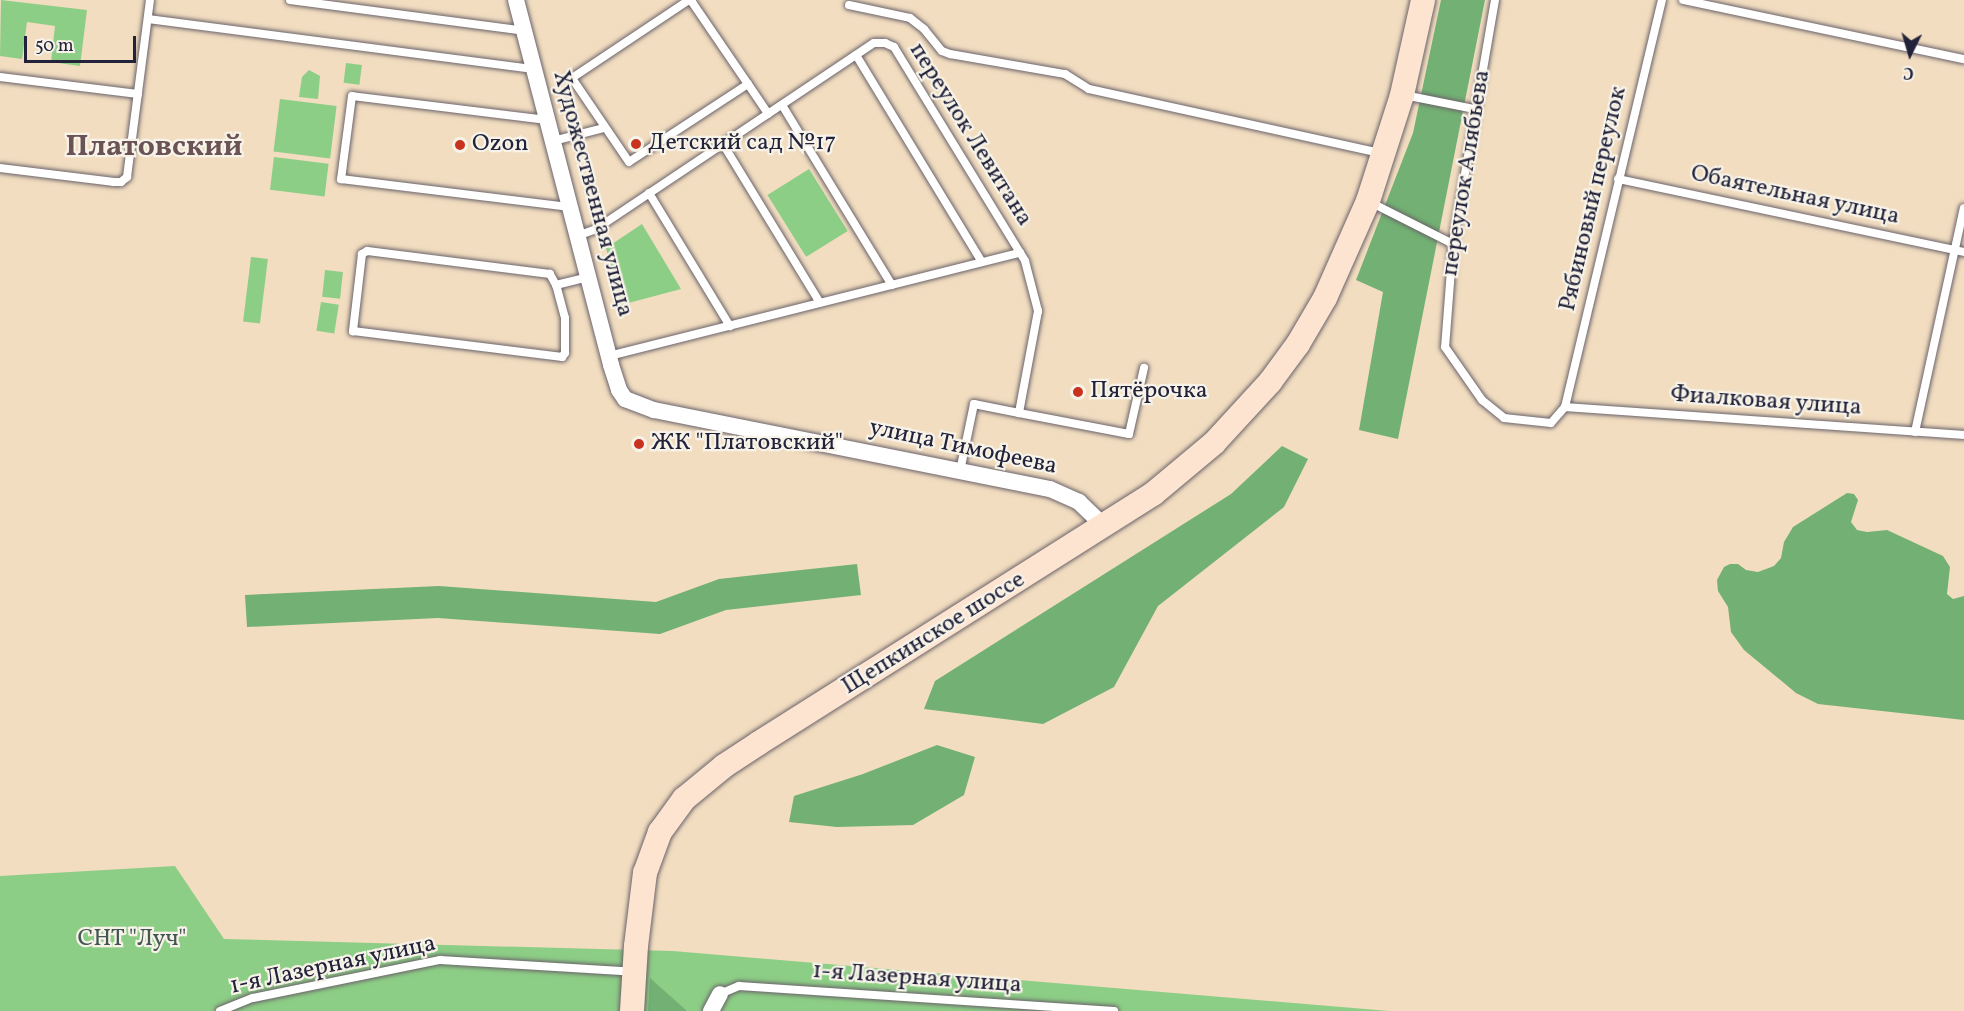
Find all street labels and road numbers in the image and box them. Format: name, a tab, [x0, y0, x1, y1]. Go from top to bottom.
street label: переулок Левитана	[902, 38, 1038, 232]
street label: Художественная улица	[545, 67, 639, 321]
street label: переулок Алябьева	[1436, 68, 1498, 278]
street label: Рябиновый переулок	[1554, 84, 1634, 314]
street label: Обаятельная улица	[1688, 160, 1902, 232]
street label: Фиалковая улица	[1669, 381, 1863, 423]
street label: улица Тимофеева	[866, 414, 1060, 482]
street label: Щепкинское шоссе	[837, 566, 1031, 702]
street label: 1-я Лазерная улица	[227, 930, 439, 1002]
street label: 1-я Лазерная улица	[811, 957, 1023, 1001]

